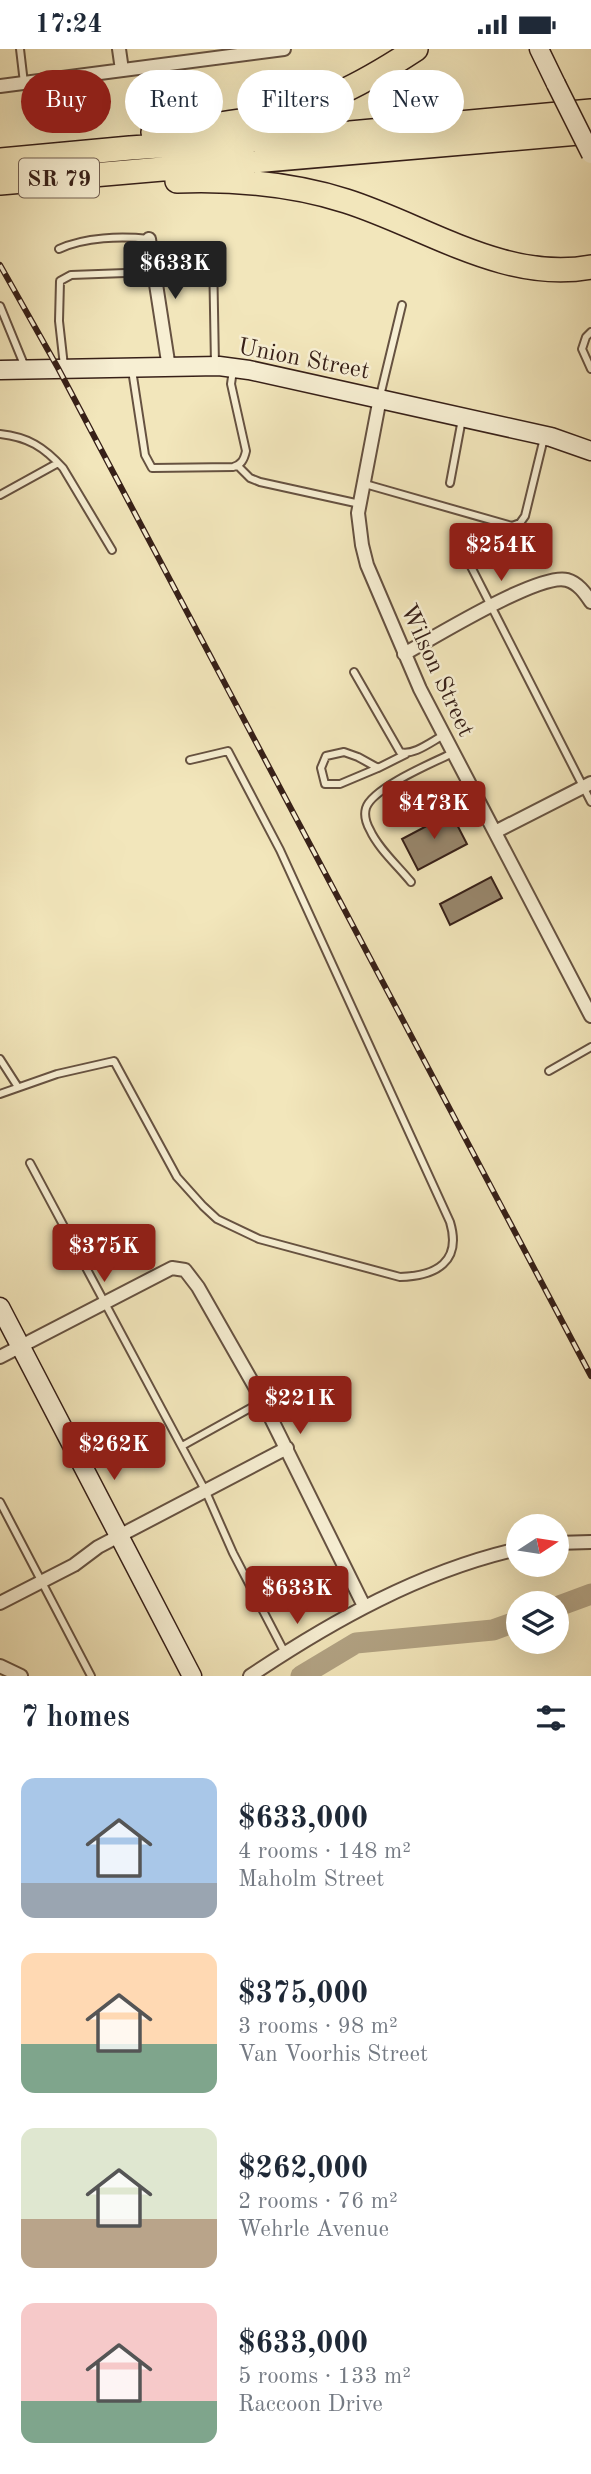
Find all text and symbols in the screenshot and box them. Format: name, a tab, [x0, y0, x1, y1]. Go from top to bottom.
text: 17:24	[35, 12, 103, 38]
chip: Buy	[21, 70, 111, 133]
chip: Rent	[125, 70, 223, 133]
chip: Filters	[237, 70, 354, 133]
chip: New	[368, 70, 464, 133]
road number: SR 79	[19, 159, 99, 197]
pin: $633K	[126, 241, 224, 301]
text: $633K	[139, 252, 211, 275]
street label: Union Street	[236, 335, 371, 384]
pin: $254K	[452, 524, 550, 583]
text: $254K	[465, 534, 537, 557]
street label: Wilson Street	[395, 601, 477, 741]
pin: $473K	[385, 781, 483, 841]
text: $473K	[398, 792, 470, 815]
pin: $375K	[55, 1225, 153, 1284]
text: $375K	[68, 1235, 140, 1258]
pin: $221K	[251, 1377, 349, 1436]
text: $221K	[264, 1387, 336, 1410]
pin: $262K	[65, 1423, 163, 1482]
text: $262K	[78, 1433, 150, 1456]
north arrow	[506, 1514, 569, 1577]
map controls	[506, 1514, 569, 1654]
pin: $633K	[248, 1567, 346, 1626]
text: $633K	[261, 1577, 333, 1600]
button: layers	[506, 1591, 569, 1654]
icon: filters	[532, 1699, 570, 1737]
text: 7 homes	[21, 1703, 130, 1733]
text: $633,000	[238, 1804, 368, 1834]
icon: home	[77, 1806, 161, 1890]
text: 4 rooms · 148 m²	[238, 1840, 411, 1863]
text: Maholm Street	[238, 1868, 384, 1891]
text: $375,000	[238, 1979, 368, 2009]
icon: home	[77, 1981, 161, 2065]
text: 3 rooms · 98 m²	[238, 2015, 398, 2038]
text: Van Voorhis Street	[238, 2043, 428, 2066]
text: $262,000	[238, 2154, 368, 2184]
icon: home	[77, 2156, 161, 2240]
text: 2 rooms · 76 m²	[238, 2190, 398, 2213]
text: Wehrle Avenue	[238, 2218, 389, 2241]
text: $633,000	[238, 2329, 368, 2359]
icon: home	[77, 2331, 161, 2415]
text: 5 rooms · 133 m²	[238, 2365, 411, 2388]
text: Raccoon Drive	[238, 2393, 383, 2416]

